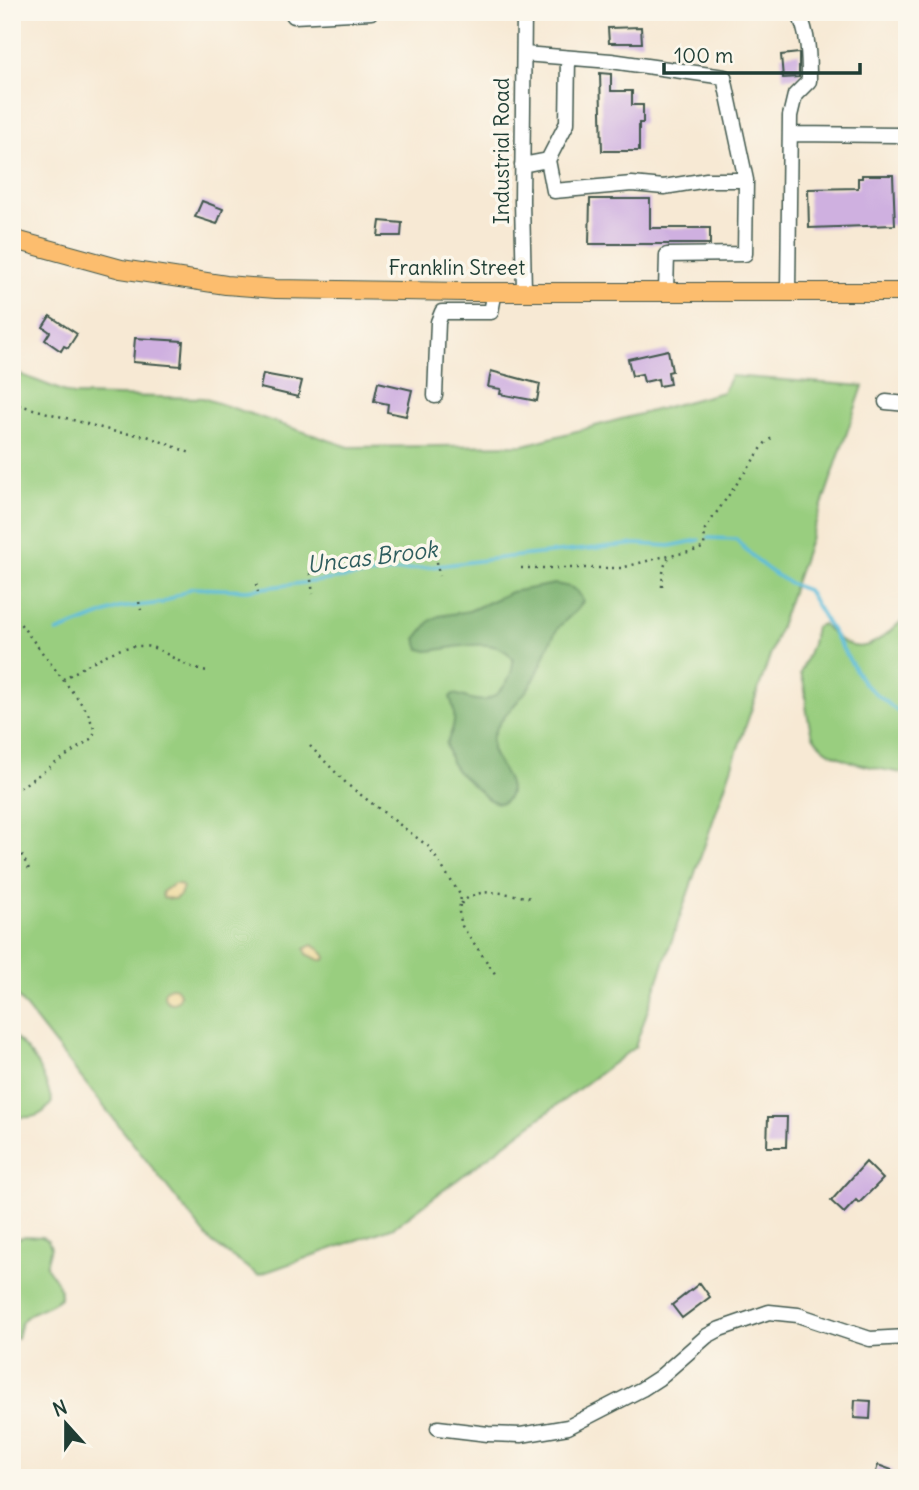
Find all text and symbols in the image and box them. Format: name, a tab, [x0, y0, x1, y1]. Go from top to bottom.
scale bar	[664, 32, 860, 76]
text: 100 m	[674, 42, 733, 69]
street label: Industrial Road	[488, 78, 515, 224]
street label: Franklin Street	[389, 254, 525, 281]
water label: Uncas Brook	[305, 534, 440, 579]
north arrow	[32, 1388, 102, 1458]
text: N	[49, 1395, 70, 1422]

